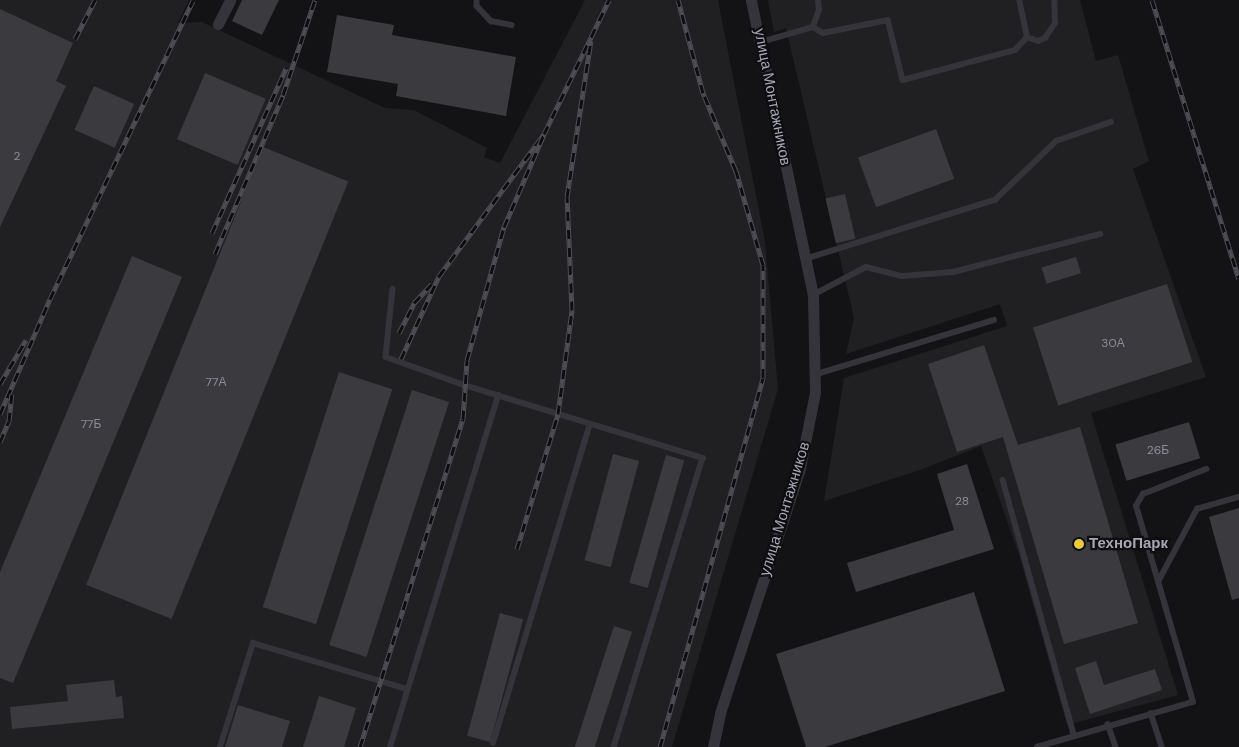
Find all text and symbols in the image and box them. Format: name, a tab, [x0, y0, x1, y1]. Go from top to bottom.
street label: улица Монтажников	[750, 27, 794, 167]
house number: 2	[14, 150, 20, 164]
house number: 30А	[1101, 337, 1125, 351]
house number: 77А	[206, 376, 226, 390]
house number: 77Б	[81, 418, 101, 432]
street label: улица Монтажников	[756, 440, 814, 578]
house number: 26Б	[1147, 444, 1169, 458]
house number: 28	[955, 495, 969, 509]
place label: ТехноПарк	[1089, 535, 1168, 553]
marker: ТехноПарк	[1073, 538, 1085, 550]

